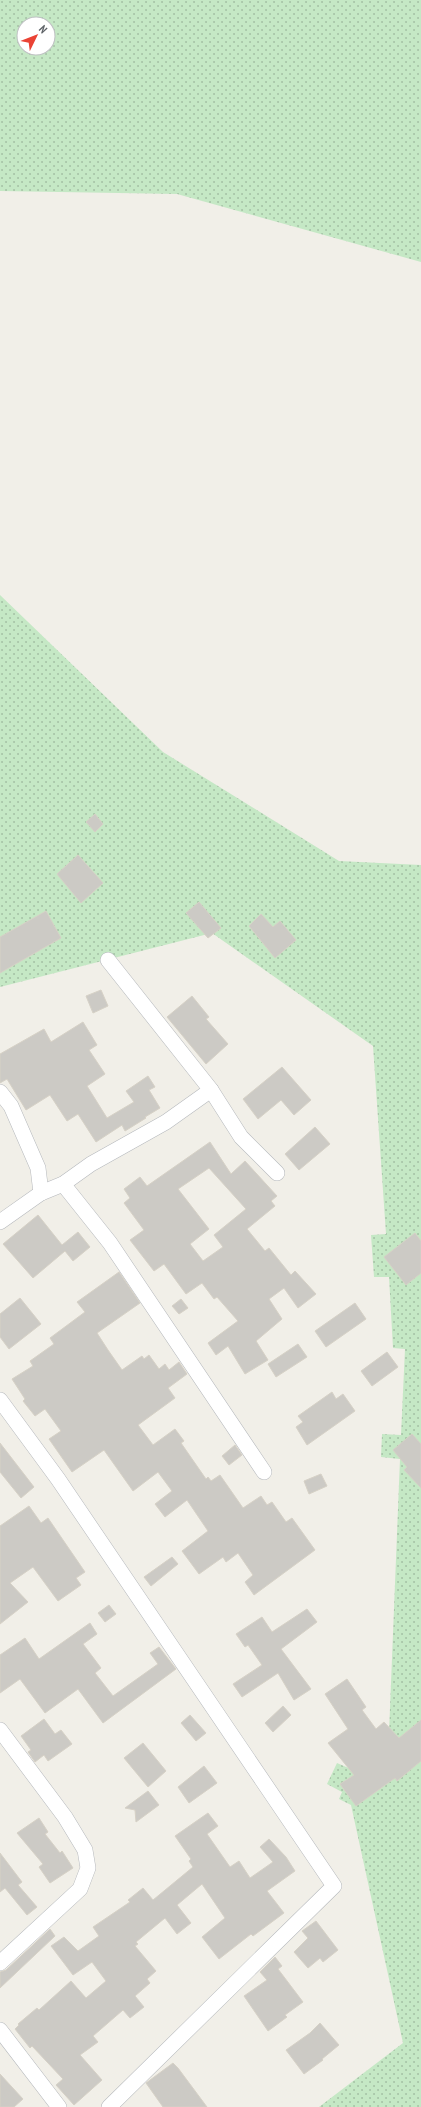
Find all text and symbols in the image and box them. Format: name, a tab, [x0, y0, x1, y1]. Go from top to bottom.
north arrow	[16, 16, 56, 56]
text: N	[36, 22, 50, 36]

